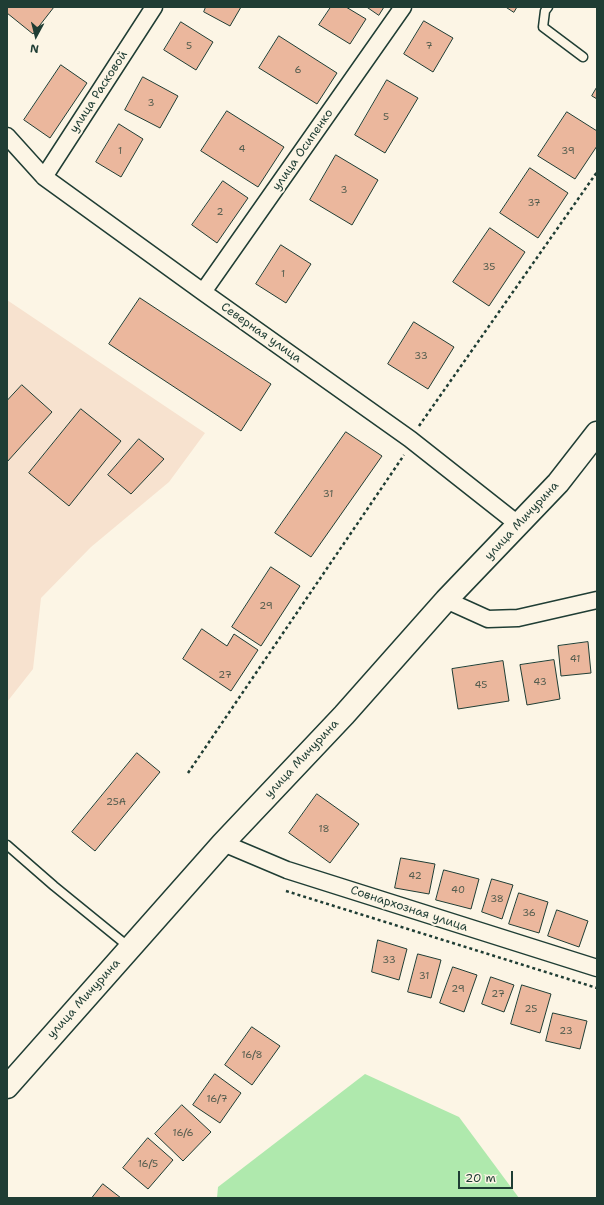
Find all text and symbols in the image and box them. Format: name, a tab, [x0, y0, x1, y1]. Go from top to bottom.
north arrow	[16, 16, 56, 56]
text: N	[29, 40, 40, 56]
house number: 5	[186, 40, 192, 52]
house number: 7	[426, 40, 432, 52]
street label: улица Расковой	[67, 48, 131, 136]
house number: 6	[295, 64, 301, 76]
house number: 3	[148, 97, 154, 109]
street label: улица Осипенко	[269, 106, 337, 194]
house number: 5	[383, 111, 389, 123]
house number: 4	[239, 143, 245, 155]
house number: 1	[118, 145, 122, 157]
house number: 39	[561, 145, 575, 157]
house number: 3	[341, 184, 347, 196]
house number: 37	[527, 197, 541, 209]
house number: 2	[217, 206, 223, 218]
house number: 35	[483, 261, 495, 273]
house number: 1	[281, 268, 285, 280]
street label: Северная улица	[218, 300, 304, 366]
house number: 33	[414, 350, 428, 362]
street label: улица Мичурина	[482, 479, 562, 563]
house number: 31	[323, 488, 333, 500]
house number: 29	[259, 600, 273, 612]
house number: 41	[570, 653, 580, 665]
house number: 27	[218, 669, 232, 681]
house number: 43	[533, 676, 547, 688]
house number: 45	[475, 679, 487, 691]
street label: улица Мичурина	[262, 717, 342, 801]
house number: 25А	[106, 796, 126, 808]
house number: 18	[318, 823, 330, 835]
house number: 42	[408, 870, 422, 882]
street label: Совнархозная улица	[348, 883, 470, 935]
house number: 40	[451, 884, 465, 896]
house number: 38	[490, 893, 504, 905]
house number: 36	[522, 907, 536, 919]
house number: 33	[382, 954, 396, 966]
street label: улица Мичурина	[45, 956, 123, 1042]
house number: 31	[419, 970, 429, 982]
house number: 29	[451, 983, 465, 995]
house number: 27	[491, 988, 505, 1000]
house number: 25	[525, 1003, 537, 1015]
house number: 23	[559, 1025, 573, 1037]
house number: 16/8	[241, 1049, 263, 1061]
house number: 16/7	[206, 1093, 228, 1105]
house number: 16/6	[173, 1127, 193, 1139]
house number: 16/5	[138, 1158, 158, 1170]
scale bar	[460, 1163, 515, 1189]
text: 20 m	[465, 1170, 496, 1186]

